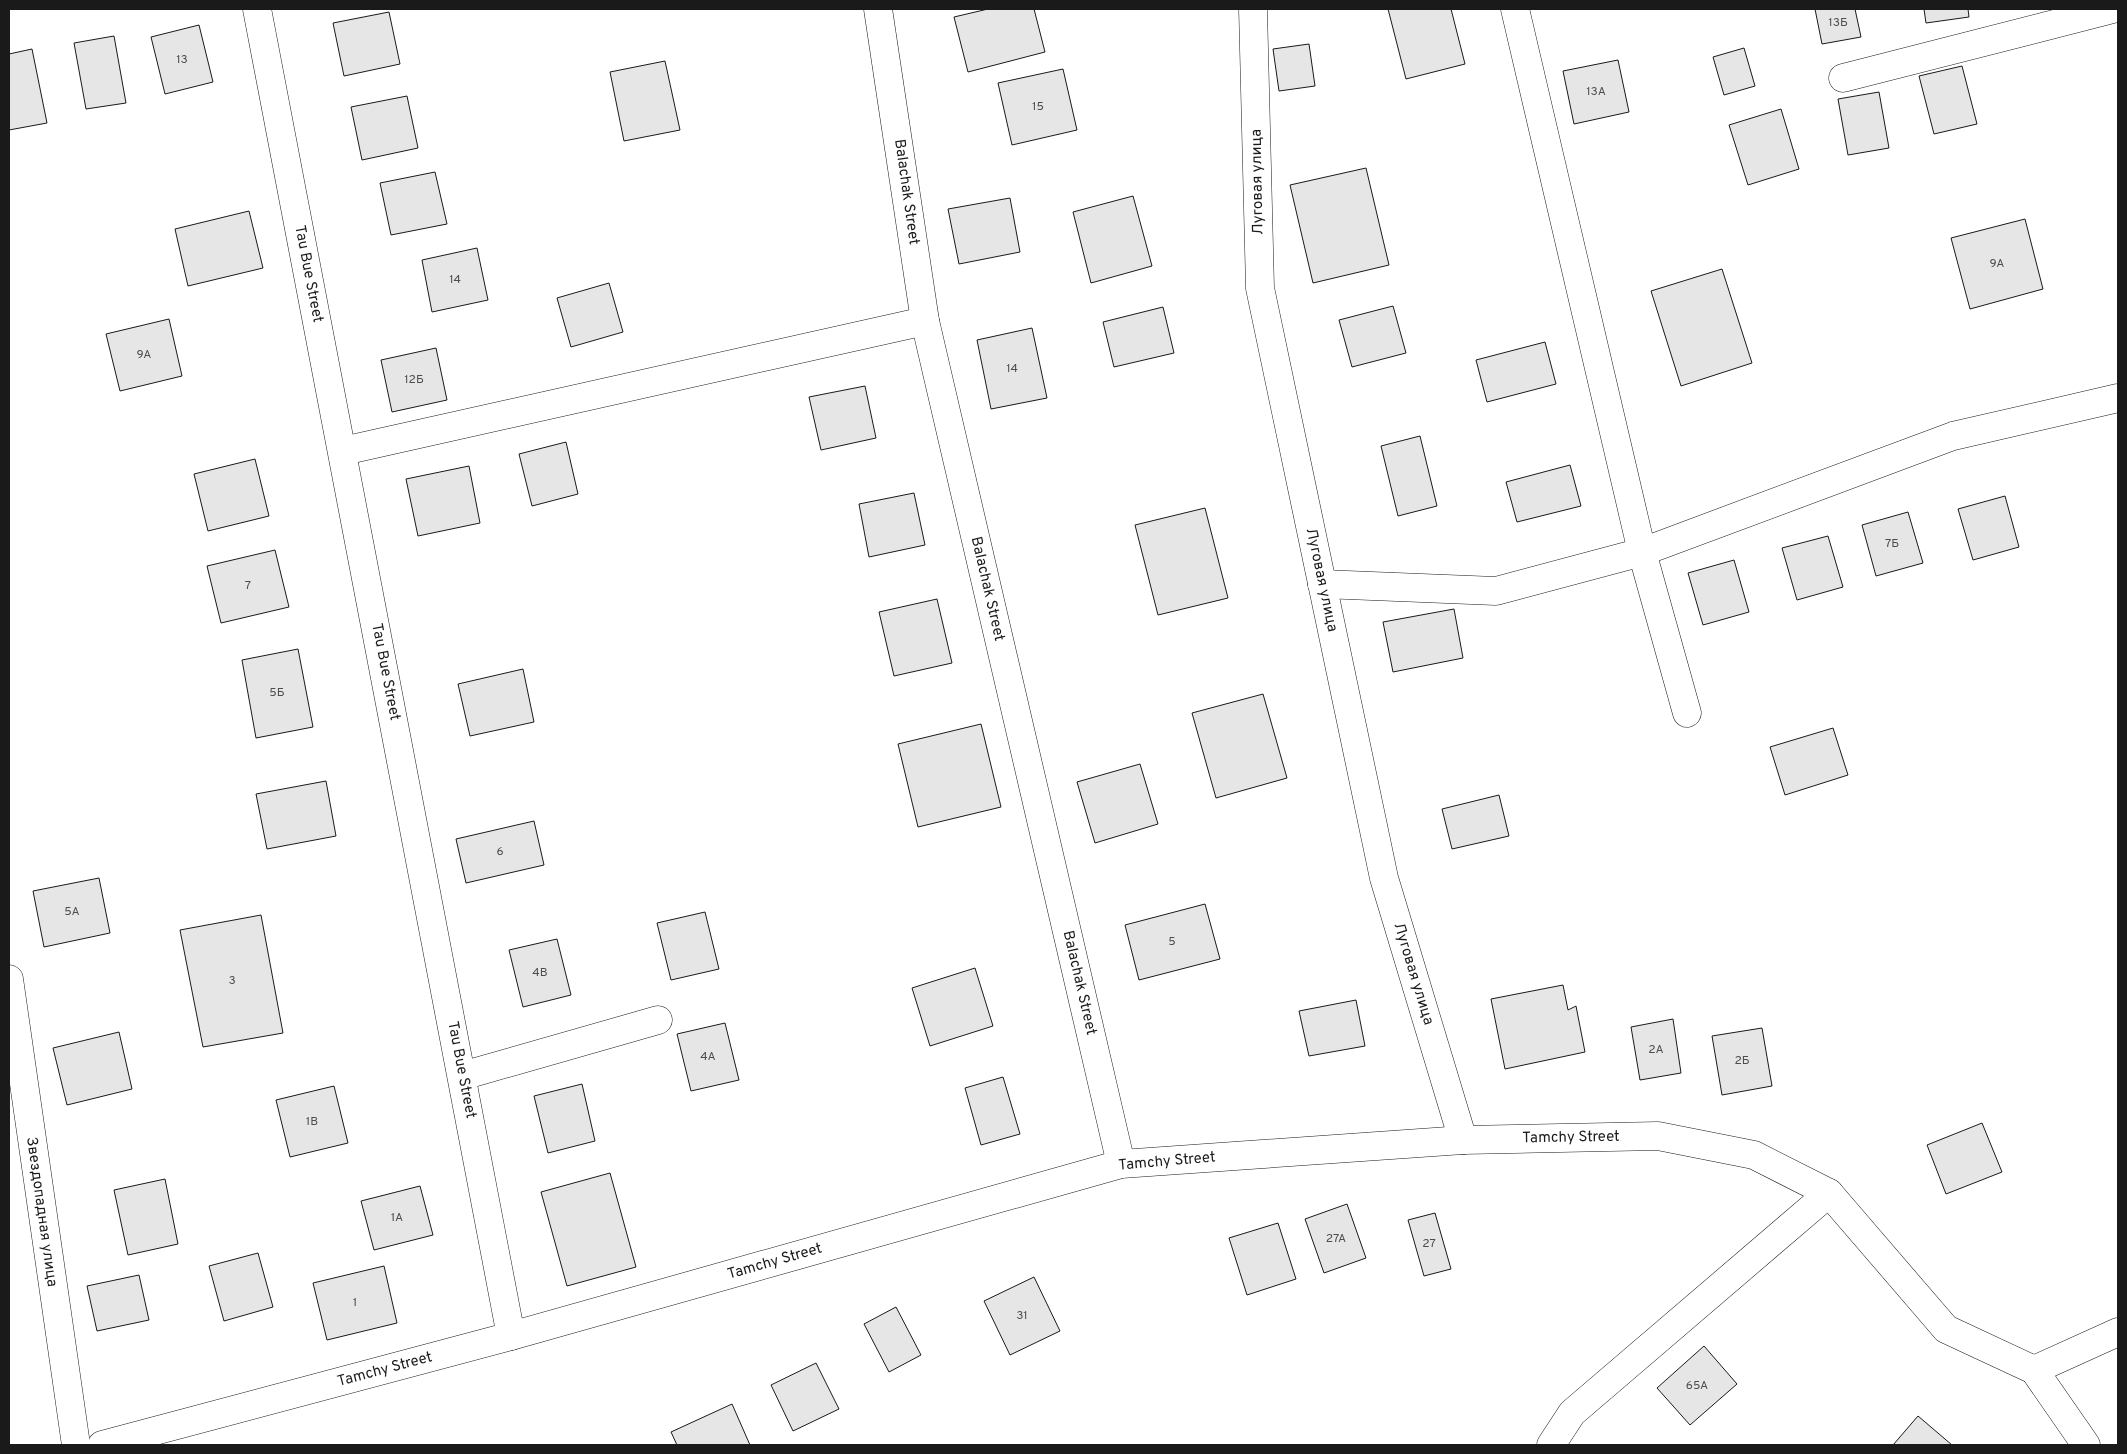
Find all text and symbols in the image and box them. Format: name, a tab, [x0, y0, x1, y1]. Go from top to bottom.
house number: 13Б	[1828, 15, 1848, 31]
house number: 13	[176, 52, 188, 68]
house number: 13А	[1586, 84, 1606, 100]
house number: 15	[1032, 99, 1044, 115]
street label: Луговая улица	[1248, 129, 1268, 235]
street label: Balachak Street	[889, 138, 923, 246]
street label: Tau Bue Street	[289, 224, 327, 324]
house number: 9А	[1990, 256, 2004, 272]
house number: 14	[449, 272, 461, 288]
house number: 9А	[137, 347, 151, 363]
house number: 14	[1006, 361, 1018, 377]
house number: 12Б	[404, 372, 424, 388]
street label: Луговая улица	[1301, 526, 1341, 634]
street label: Balachak Street	[966, 535, 1008, 643]
house number: 7Б	[1885, 536, 1899, 552]
house number: 7	[245, 578, 251, 594]
street label: Tau Bue Street	[366, 622, 404, 722]
house number: 5Б	[269, 685, 285, 701]
house number: 6	[496, 844, 504, 860]
house number: 5А	[64, 904, 80, 920]
street label: Луговая улица	[1388, 921, 1438, 1027]
street label: Balachak Street	[1058, 929, 1100, 1037]
house number: 5	[1168, 934, 1176, 950]
house number: 4В	[532, 965, 548, 981]
house number: 3	[228, 973, 236, 989]
street label: Tau Bue Street	[442, 1020, 480, 1120]
house number: 2А	[1648, 1042, 1664, 1058]
house number: 4А	[700, 1049, 716, 1065]
house number: 2Б	[1734, 1053, 1750, 1069]
house number: 1В	[306, 1114, 318, 1130]
street label: Tamchy Street	[1522, 1128, 1620, 1148]
street label: Звездопадная улица	[21, 1136, 61, 1288]
street label: Tamchy Street	[1118, 1148, 1216, 1176]
house number: 1А	[391, 1210, 403, 1226]
house number: 27А	[1326, 1231, 1346, 1247]
house number: 27	[1422, 1236, 1436, 1252]
street label: Tamchy Street	[726, 1239, 824, 1285]
house number: 1	[353, 1295, 357, 1311]
house number: 31	[1016, 1308, 1028, 1324]
street label: Tamchy Street	[335, 1348, 435, 1392]
house number: 65А	[1686, 1378, 1708, 1394]

